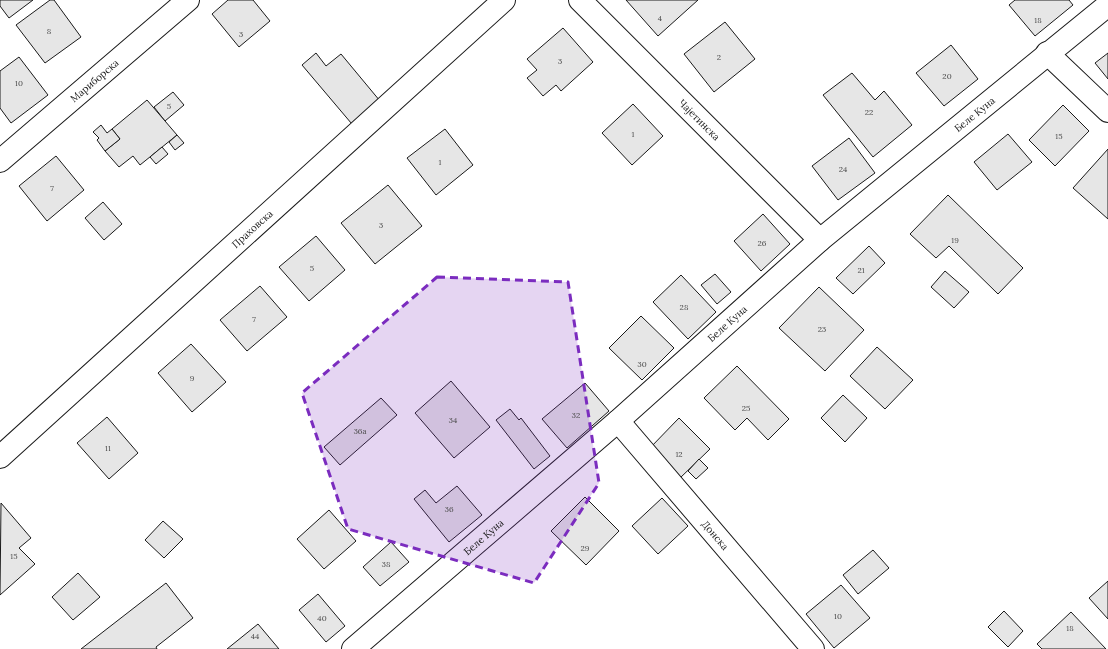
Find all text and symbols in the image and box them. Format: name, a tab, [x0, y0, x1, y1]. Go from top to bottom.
house number: 4	[658, 13, 663, 23]
house number: 18	[1034, 15, 1042, 25]
house number: 8	[47, 26, 52, 36]
house number: 3	[239, 29, 244, 39]
house number: 2	[717, 52, 721, 62]
street label: Мариборска	[68, 56, 121, 105]
house number: 3	[558, 56, 563, 66]
house number: 20	[942, 71, 952, 81]
house number: 10	[15, 78, 23, 88]
street label: Беле Куна	[952, 94, 998, 135]
street label: Чајетинска	[676, 96, 723, 143]
house number: 5	[167, 101, 171, 111]
house number: 22	[865, 107, 873, 117]
house number: 1	[632, 129, 635, 139]
house number: 15	[1055, 131, 1063, 141]
house number: 1	[439, 157, 442, 167]
house number: 24	[839, 164, 848, 174]
house number: 7	[50, 183, 54, 193]
street label: Праховска	[229, 207, 275, 251]
house number: 3	[379, 220, 384, 230]
house number: 19	[951, 235, 959, 245]
house number: 26	[758, 238, 767, 248]
house number: 5	[310, 263, 314, 273]
house number: 21	[857, 265, 865, 275]
house number: 28	[680, 302, 689, 312]
street label: Беле Куна	[705, 303, 750, 345]
house number: 7	[252, 314, 256, 324]
house number: 23	[818, 324, 827, 334]
house number: 30	[637, 359, 647, 369]
house number: 9	[190, 373, 195, 383]
house number: 25	[742, 403, 750, 413]
house number: 32	[572, 410, 580, 420]
house number: 34	[449, 415, 458, 425]
house number: 36a	[353, 426, 367, 436]
house number: 11	[105, 443, 111, 453]
house number: 12	[675, 449, 683, 459]
house number: 36	[444, 504, 454, 514]
street label: Беле Куна	[461, 516, 506, 558]
street label: Донска	[699, 518, 731, 553]
house number: 29	[581, 543, 590, 553]
house number: 15	[10, 551, 18, 561]
house number: 38	[382, 559, 391, 569]
house number: 10	[834, 611, 842, 621]
house number: 40	[317, 613, 327, 623]
house number: 18	[1066, 623, 1074, 633]
house number: 44	[251, 631, 260, 641]

